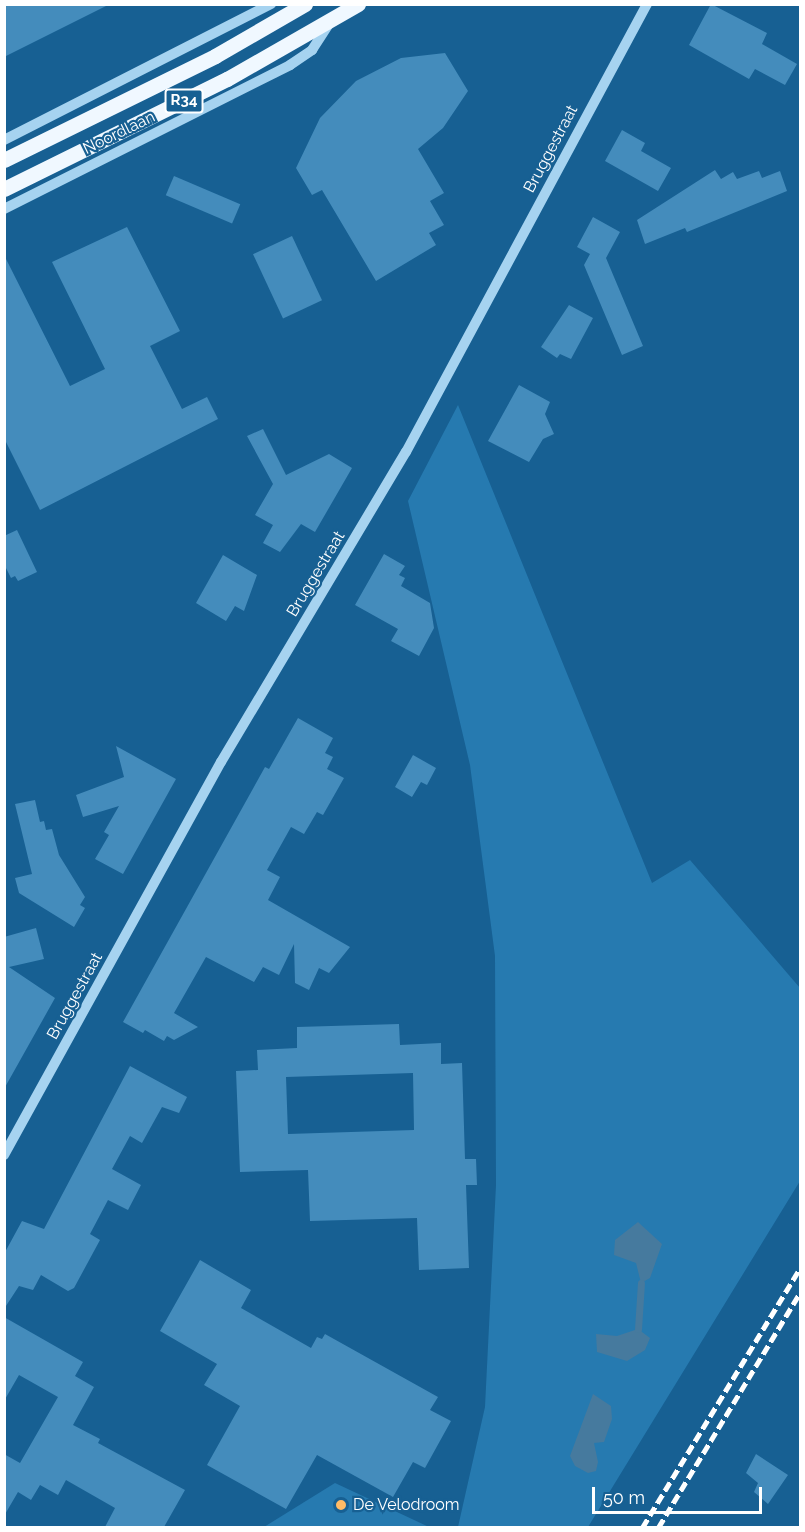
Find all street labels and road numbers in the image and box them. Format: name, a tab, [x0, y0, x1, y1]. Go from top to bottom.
road number: R34	[164, 89, 204, 113]
street label: Bruggestraat	[520, 102, 582, 196]
street label: Noordlaan	[80, 107, 158, 159]
street label: Bruggestraat	[283, 528, 349, 620]
street label: Bruggestraat	[43, 949, 107, 1043]

